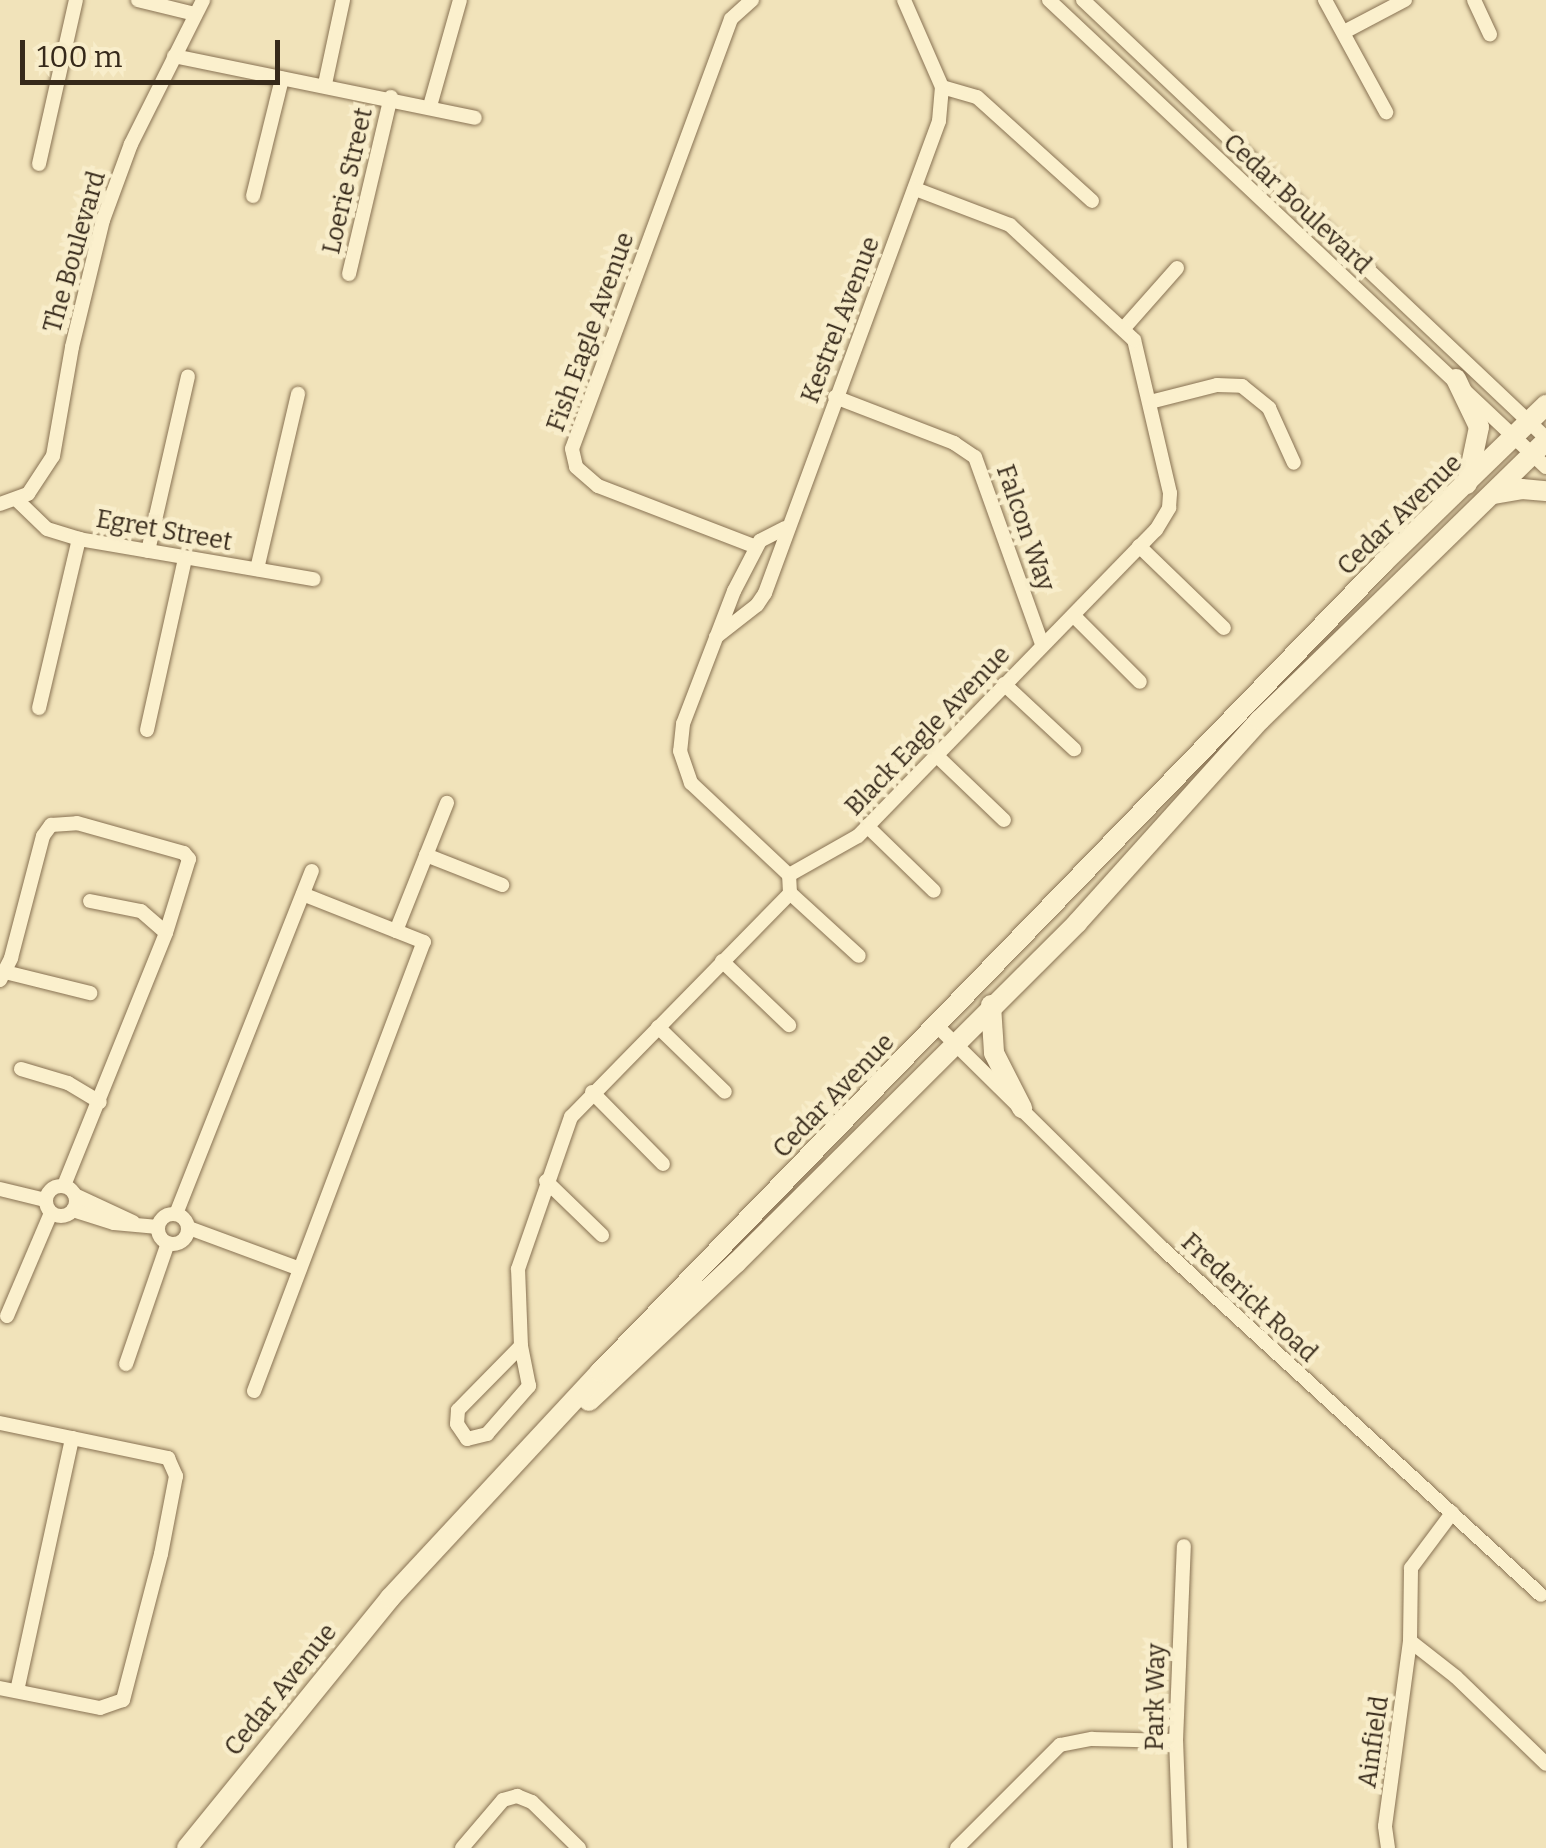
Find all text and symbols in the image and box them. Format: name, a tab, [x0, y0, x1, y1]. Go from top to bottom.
scale bar	[25, 20, 285, 82]
text: 100 m	[37, 39, 122, 75]
street label: Loerie Street	[317, 105, 379, 257]
street label: Cedar Boulevard	[1217, 128, 1377, 280]
street label: The Boulevard	[38, 168, 112, 336]
street label: Fish Eagle Avenue	[541, 228, 641, 436]
street label: Kestrel Avenue	[796, 233, 886, 407]
street label: Cedar Avenue	[1332, 448, 1468, 582]
street label: Falcon Way	[989, 461, 1061, 595]
street label: Egret Street	[94, 504, 234, 558]
street label: Black Eagle Avenue	[839, 640, 1017, 822]
street label: Cedar Avenue	[767, 1028, 901, 1164]
street label: Frederick Road	[1175, 1227, 1323, 1369]
street label: Cedar Avenue	[219, 1618, 343, 1762]
street label: Park Way	[1140, 1643, 1172, 1751]
street label: Ainfield	[1353, 1694, 1395, 1790]

